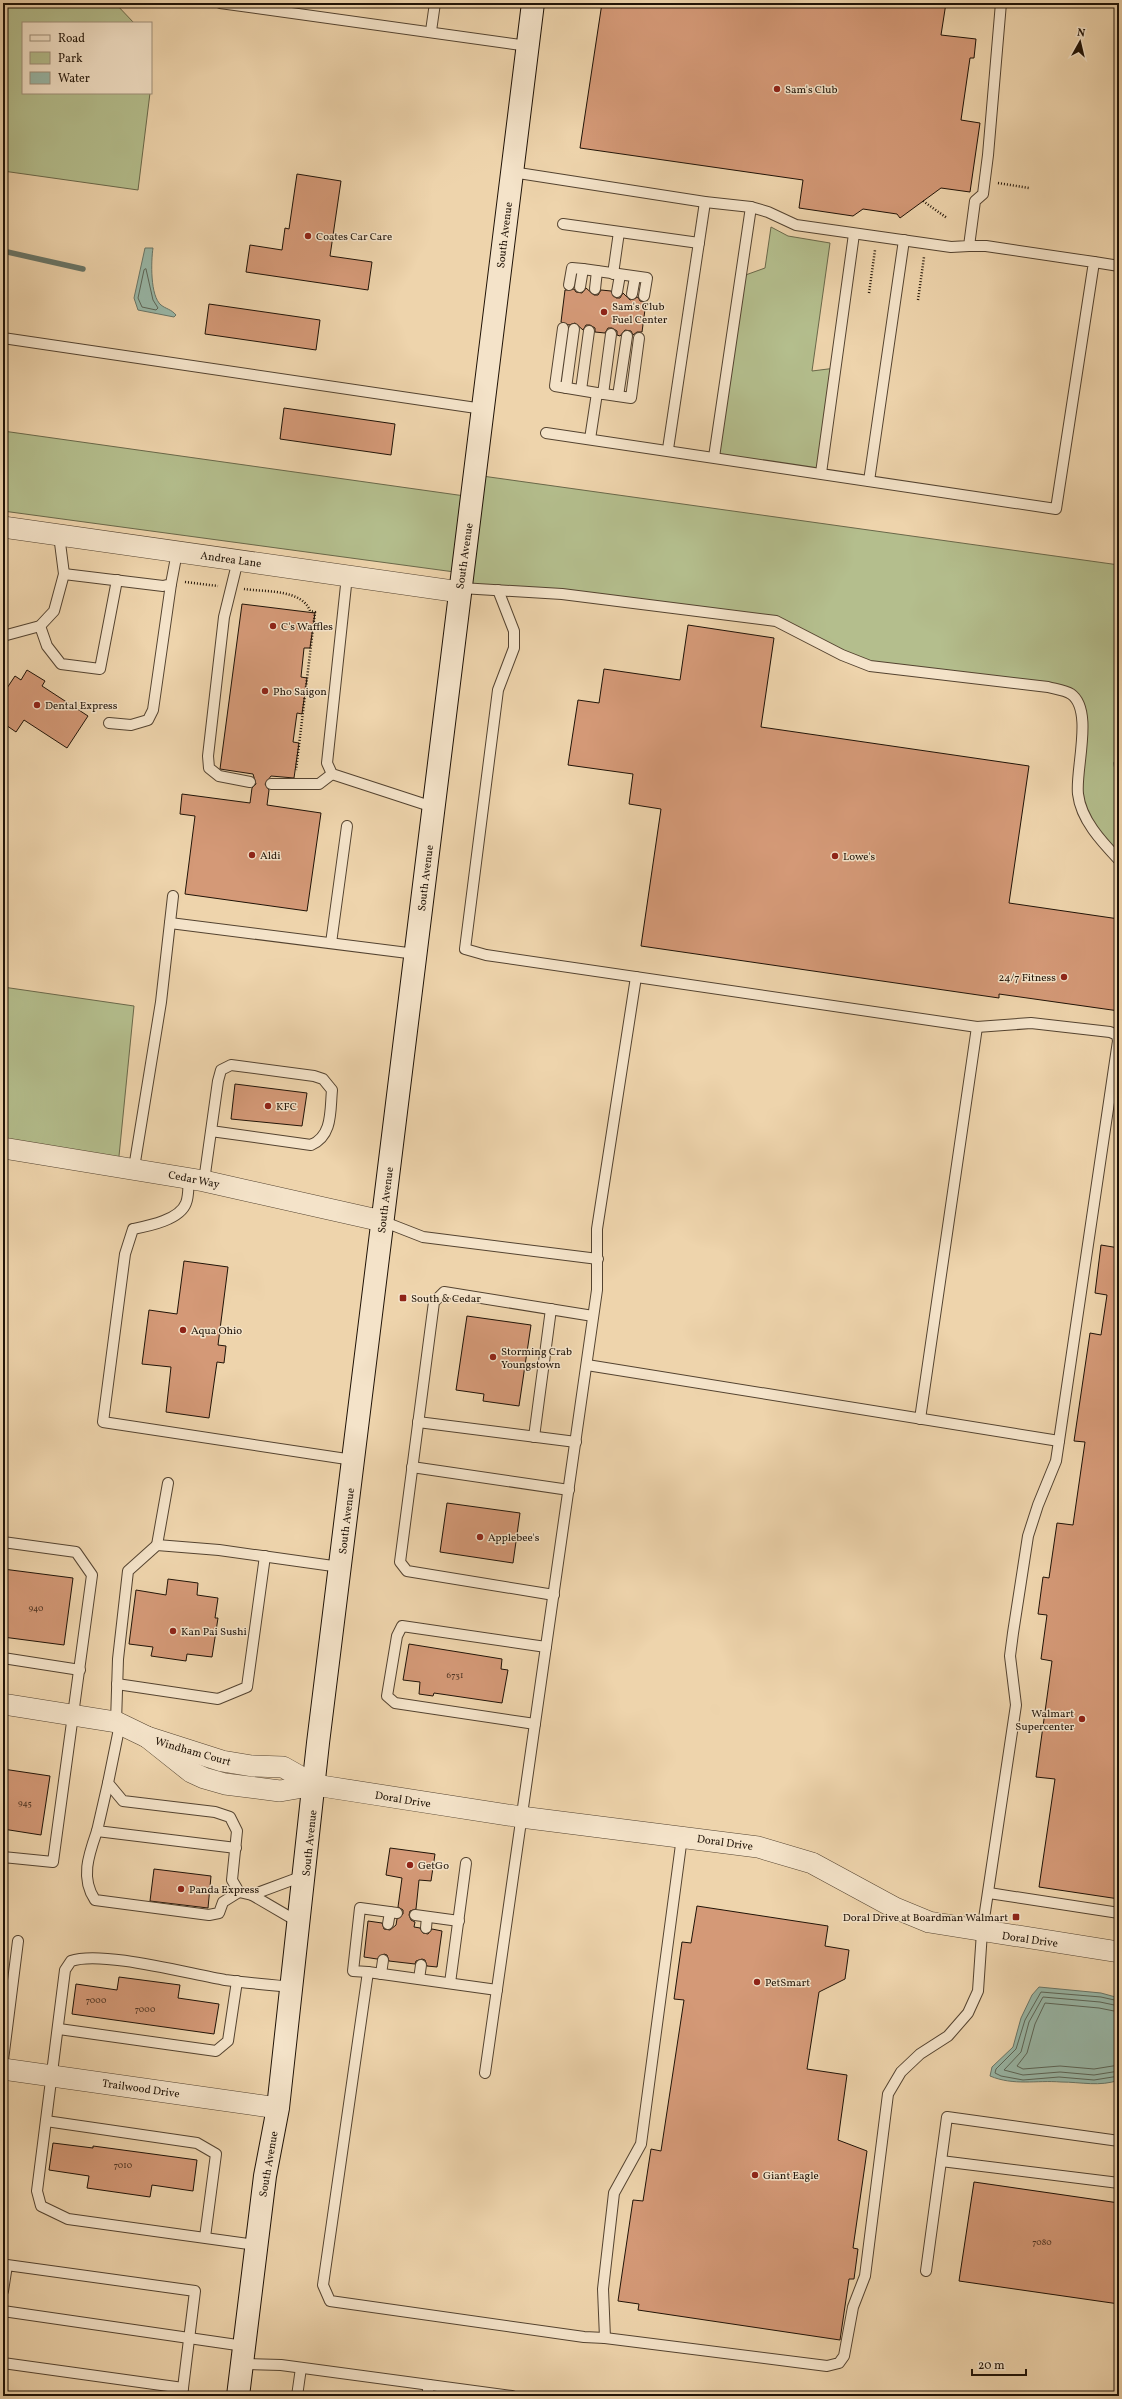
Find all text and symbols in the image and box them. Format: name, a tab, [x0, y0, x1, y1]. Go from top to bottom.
legend	[22, 22, 152, 94]
north arrow	[1060, 22, 1100, 62]
text: N	[1076, 26, 1086, 42]
text: Road	[58, 31, 85, 47]
text: Park	[58, 51, 83, 67]
text: Water	[58, 71, 90, 87]
place label: Sam's Club	[785, 83, 838, 98]
marker: Sam's Club	[772, 84, 782, 94]
street label: South Avenue	[494, 201, 517, 269]
place label: Coates Car Care	[316, 230, 392, 245]
marker: Coates Car Care	[303, 231, 313, 241]
place label: Sam's Club Fuel Center	[612, 300, 668, 328]
marker: Sam's Club Fuel Center	[599, 307, 609, 317]
street label: South Avenue	[453, 522, 478, 590]
street label: Andrea Lane	[199, 549, 262, 572]
place label: C's Waffles	[281, 620, 333, 635]
marker: C's Waffles	[268, 621, 278, 631]
place label: Pho Saigon	[273, 685, 327, 700]
marker: Pho Saigon	[260, 686, 270, 696]
place label: Dental Express	[45, 699, 118, 714]
marker: Dental Express	[32, 700, 42, 710]
street label: South Avenue	[415, 844, 438, 912]
place label: Aldi	[260, 849, 281, 864]
marker: Aldi	[247, 850, 257, 860]
place label: Lowe's	[843, 850, 875, 865]
marker: Lowe's	[830, 851, 840, 861]
place label: 24/7 Fitness	[998, 971, 1056, 986]
marker: 24/7 Fitness	[1059, 972, 1069, 982]
place label: KFC	[276, 1100, 297, 1115]
marker: KFC	[263, 1101, 273, 1111]
street label: South Avenue	[375, 1166, 398, 1234]
street label: Cedar Way	[167, 1168, 221, 1193]
place label: South & Cedar	[411, 1292, 481, 1307]
marker: South & Cedar	[398, 1293, 408, 1303]
place label: Aqua Ohio	[191, 1324, 242, 1339]
marker: Aqua Ohio	[178, 1325, 188, 1335]
place label: Storming Crab Youngstown	[501, 1345, 572, 1373]
marker: Storming Crab Youngstown	[488, 1352, 498, 1362]
street label: South Avenue	[336, 1487, 359, 1555]
place label: Applebee's	[488, 1531, 540, 1546]
marker: Applebee's	[475, 1532, 485, 1542]
house number: 940	[28, 1602, 44, 1615]
place label: Kan Pai Sushi	[181, 1625, 247, 1640]
marker: Kan Pai Sushi	[168, 1626, 178, 1636]
house number: 6731	[447, 1669, 463, 1682]
place label: Walmart Supercenter	[1015, 1707, 1074, 1735]
marker: Walmart Supercenter	[1077, 1714, 1087, 1724]
street label: Windham Court	[153, 1734, 232, 1771]
street label: Doral Drive	[374, 1789, 432, 1812]
house number: 945	[18, 1797, 32, 1810]
street label: South Avenue	[300, 1809, 321, 1877]
street label: Doral Drive	[696, 1832, 754, 1855]
place label: GetGo	[418, 1859, 449, 1874]
marker: GetGo	[405, 1860, 415, 1870]
place label: Panda Express	[189, 1883, 259, 1898]
marker: Panda Express	[176, 1884, 186, 1894]
place label: Doral Drive at Boardman Walmart	[843, 1911, 1008, 1926]
marker: Doral Drive at Boardman Walmart	[1011, 1912, 1021, 1922]
street label: Doral Drive	[1001, 1929, 1059, 1952]
place label: PetSmart	[765, 1976, 810, 1991]
marker: PetSmart	[752, 1977, 762, 1987]
house number: 7000	[86, 1994, 107, 2007]
house number: 7000	[135, 2003, 156, 2016]
street label: Trailwood Drive	[101, 2077, 180, 2102]
street label: South Avenue	[256, 2130, 283, 2198]
house number: 7010	[114, 2159, 133, 2172]
place label: Giant Eagle	[763, 2169, 819, 2184]
marker: Giant Eagle	[750, 2170, 760, 2180]
house number: 7080	[1032, 2236, 1052, 2249]
scale bar	[972, 2351, 1026, 2377]
text: 20 m	[978, 2358, 1005, 2374]

